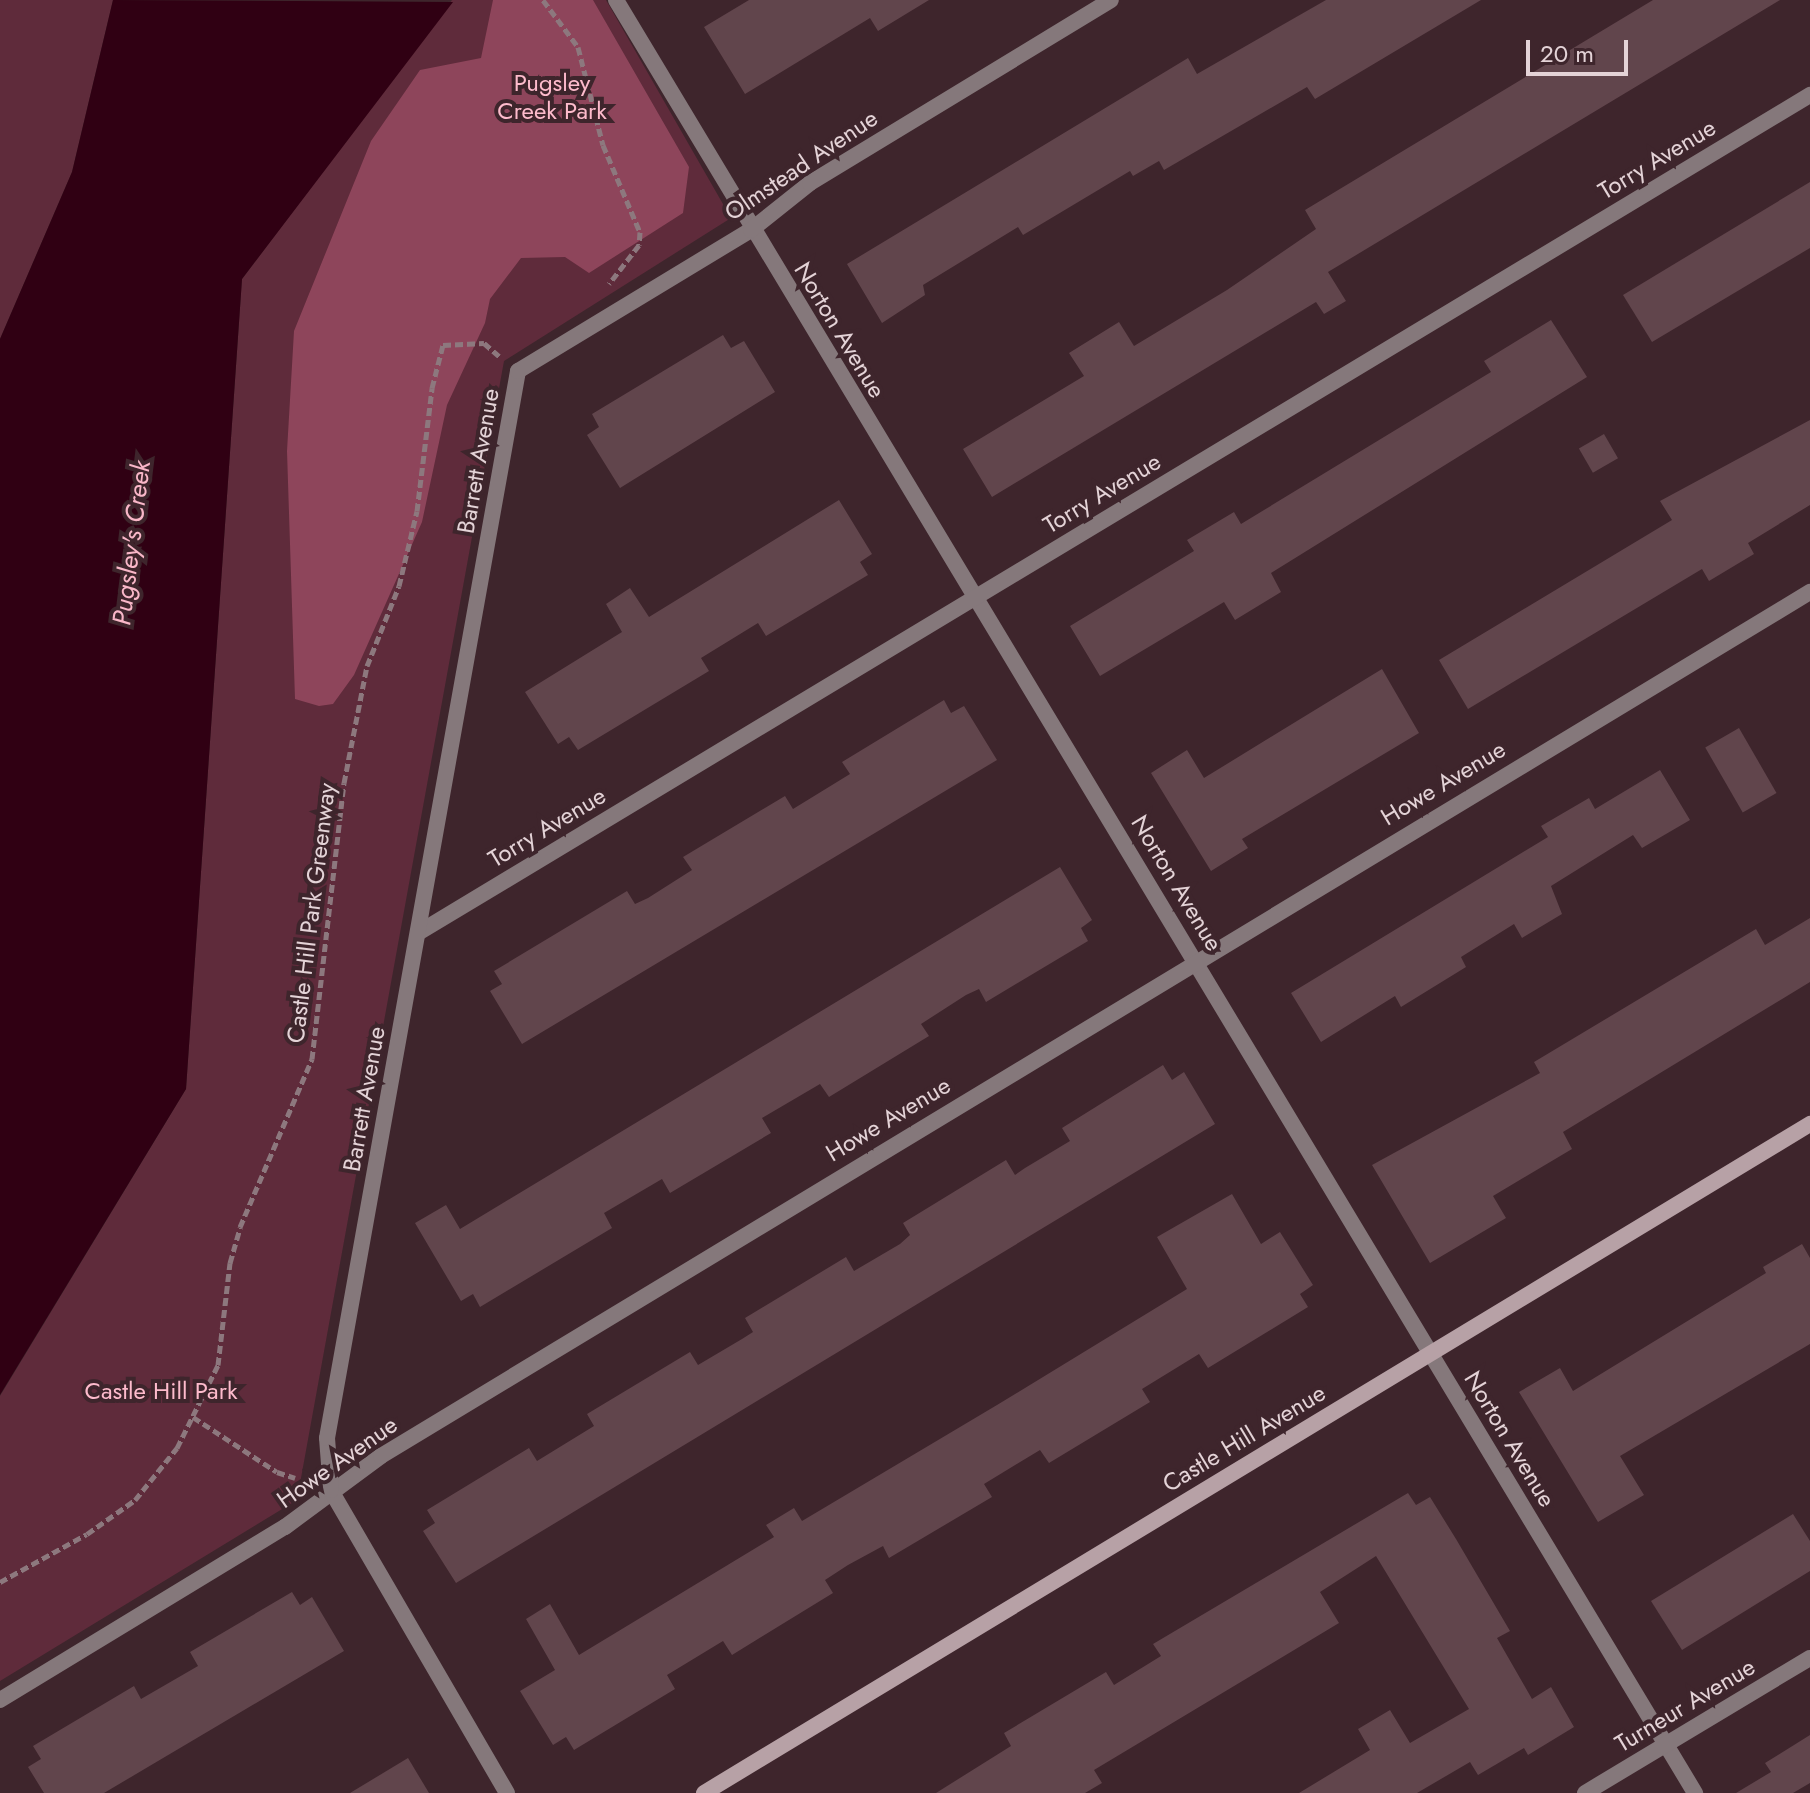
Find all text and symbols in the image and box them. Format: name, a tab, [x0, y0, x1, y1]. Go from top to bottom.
scale bar	[1530, 24, 1632, 74]
text: 20 m	[1540, 36, 1594, 71]
park label: Pugsley Creek Park	[497, 69, 607, 125]
street label: Olmstead Avenue	[719, 103, 883, 227]
street label: Torry Avenue	[1593, 113, 1721, 205]
street label: Norton Avenue	[788, 257, 892, 403]
street label: Barrett Avenue	[451, 386, 505, 536]
street label: Torry Avenue	[1038, 447, 1166, 539]
water label: Pugsley's Creek	[106, 459, 158, 627]
street label: Howe Avenue	[1376, 735, 1510, 831]
street label: Castle Hill Park Greenway	[281, 781, 341, 1045]
street label: Torry Avenue	[483, 781, 611, 873]
street label: Norton Avenue	[1125, 810, 1229, 956]
street label: Barrett Avenue	[337, 1024, 391, 1174]
street label: Howe Avenue	[821, 1071, 955, 1167]
street label: Norton Avenue	[1458, 1366, 1562, 1512]
park label: Castle Hill Park	[85, 1377, 237, 1405]
street label: Castle Hill Avenue	[1157, 1378, 1331, 1498]
street label: Howe Avenue	[271, 1410, 403, 1514]
street label: Turneur Avenue	[1610, 1652, 1760, 1758]

